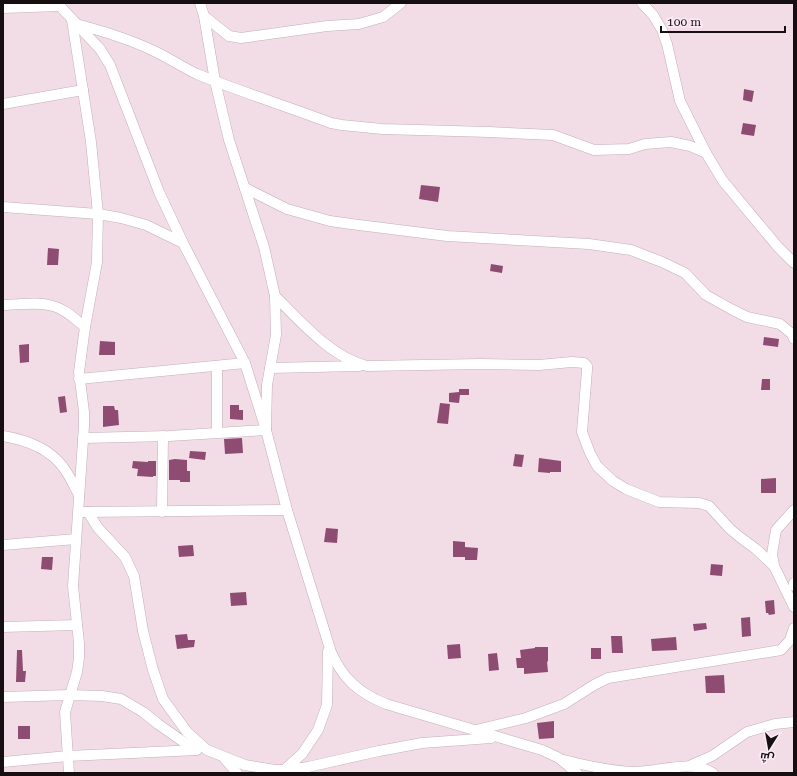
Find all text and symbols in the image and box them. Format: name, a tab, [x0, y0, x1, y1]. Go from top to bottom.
scale bar	[661, 8, 785, 34]
text: 100 m	[667, 15, 701, 29]
north arrow	[749, 728, 789, 768]
text: ش	[759, 750, 775, 765]

